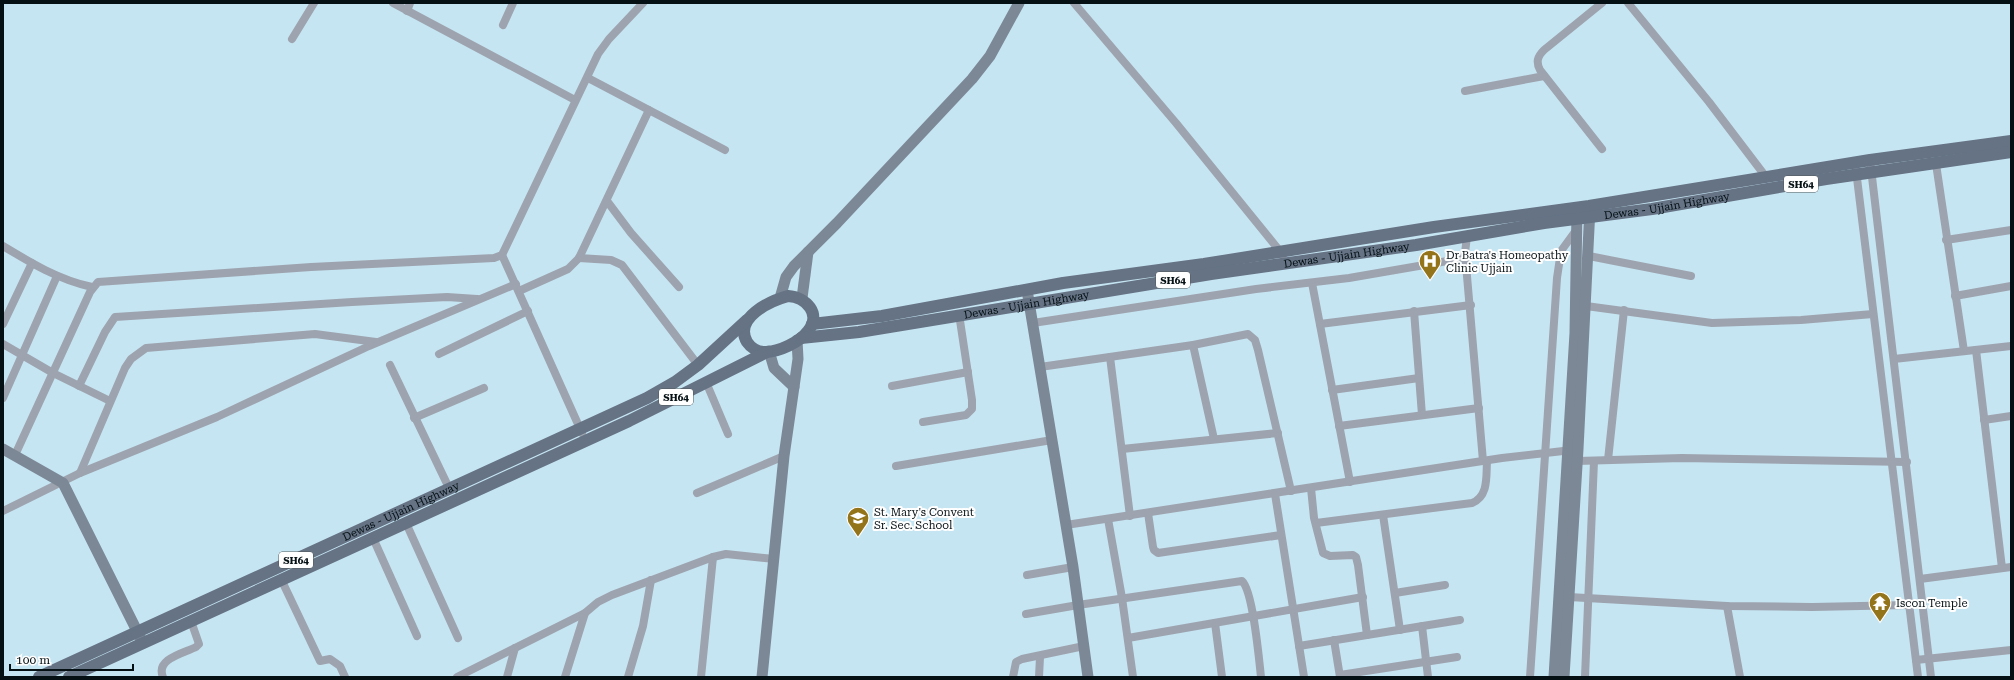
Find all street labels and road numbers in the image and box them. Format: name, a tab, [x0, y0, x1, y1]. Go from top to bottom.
road number: SH64	[1784, 176, 1818, 192]
street label: Dewas - Ujjain Highway	[1603, 189, 1731, 222]
street label: Dewas - Ujjain Highway	[1283, 239, 1411, 270]
road number: SH64	[1156, 272, 1190, 288]
street label: Dewas - Ujjain Highway	[963, 288, 1091, 321]
road number: SH64	[659, 389, 693, 405]
street label: Dewas - Ujjain Highway	[340, 478, 462, 543]
road number: SH64	[279, 552, 313, 568]

